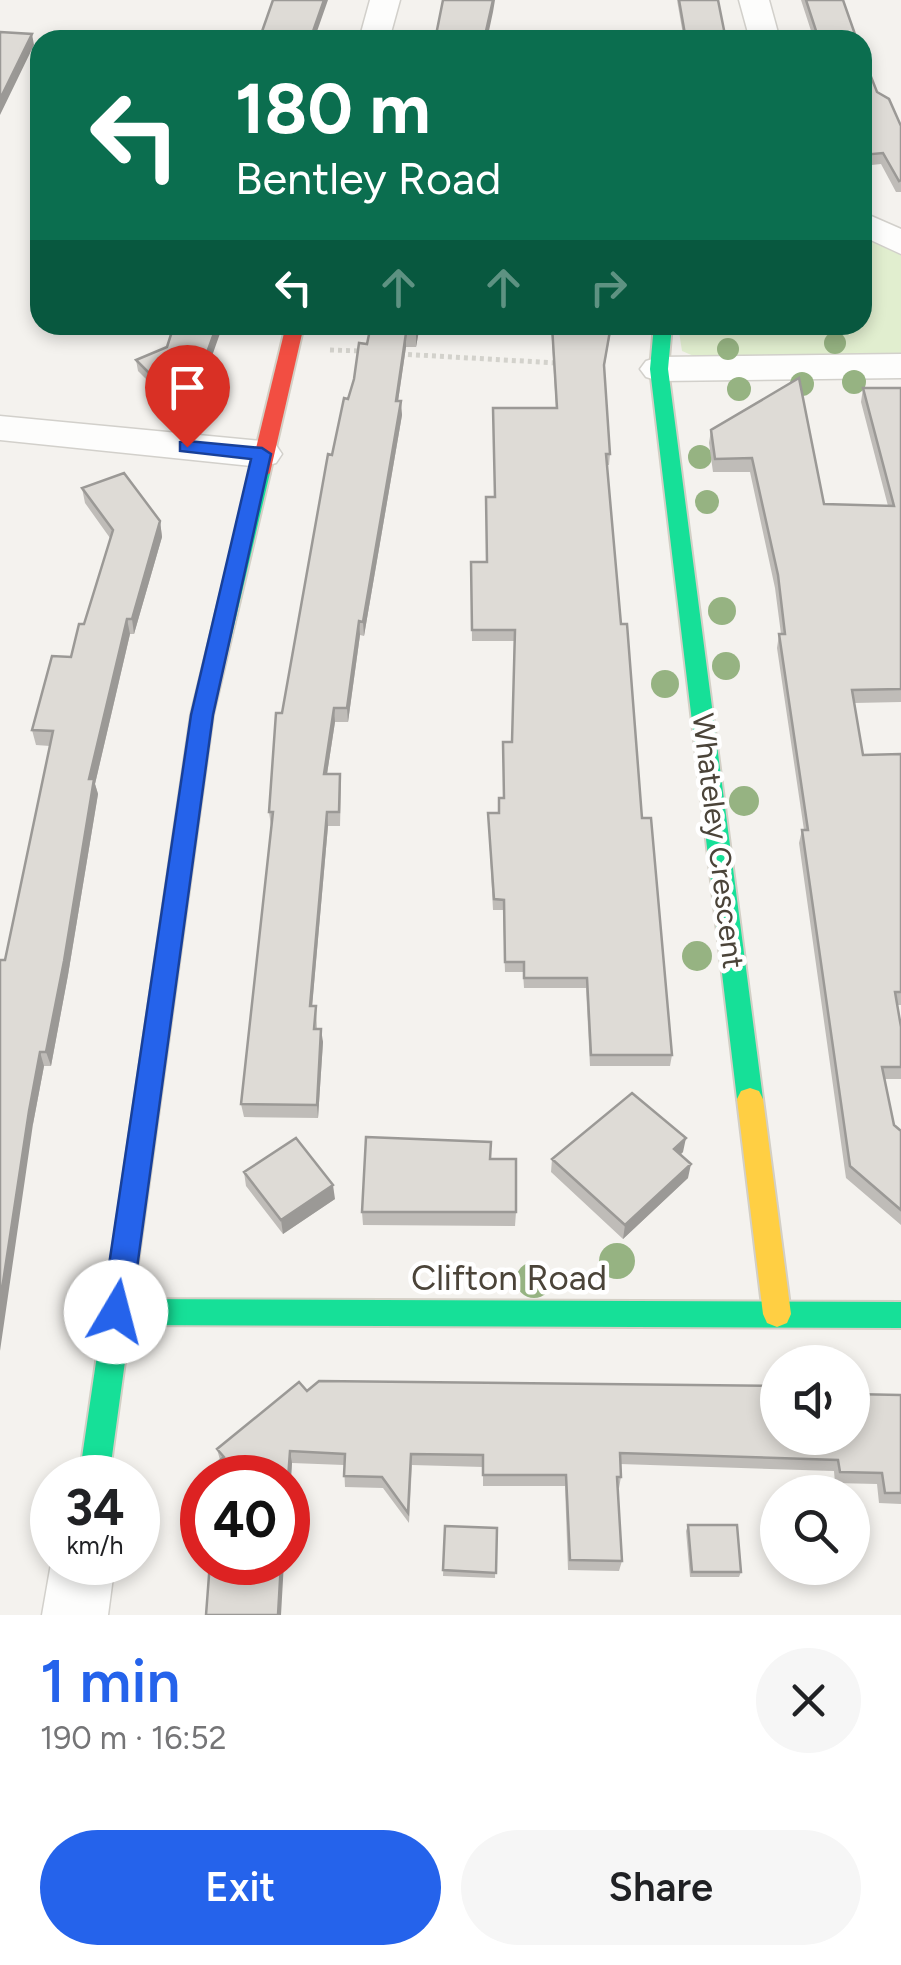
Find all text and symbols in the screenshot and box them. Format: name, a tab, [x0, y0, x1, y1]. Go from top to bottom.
text: 180 m	[235, 66, 430, 151]
icon: left	[70, 70, 200, 200]
text: Bentley Road	[235, 151, 501, 205]
icon: left	[266, 260, 321, 315]
icon: ahead	[371, 260, 426, 315]
icon: ahead	[476, 260, 531, 315]
icon: right	[581, 260, 636, 315]
pin	[145, 345, 230, 448]
icon: arrive	[160, 360, 215, 415]
street label: Whateley Crescent	[684, 711, 753, 971]
street label: Clifton Road	[411, 1257, 607, 1299]
position arrow	[64, 1260, 168, 1364]
map controls	[760, 1345, 870, 1585]
button: sound	[760, 1345, 870, 1455]
speed limit sign: 40	[180, 1455, 310, 1585]
button: search	[760, 1475, 870, 1585]
text: 34	[65, 1477, 125, 1538]
text: km/h	[66, 1530, 124, 1560]
text: 1 min	[40, 1645, 180, 1717]
button: close	[756, 1648, 861, 1753]
text: 190 m · 16:52	[40, 1719, 227, 1757]
button: Exit	[40, 1830, 441, 1945]
button: Share	[461, 1830, 861, 1945]

